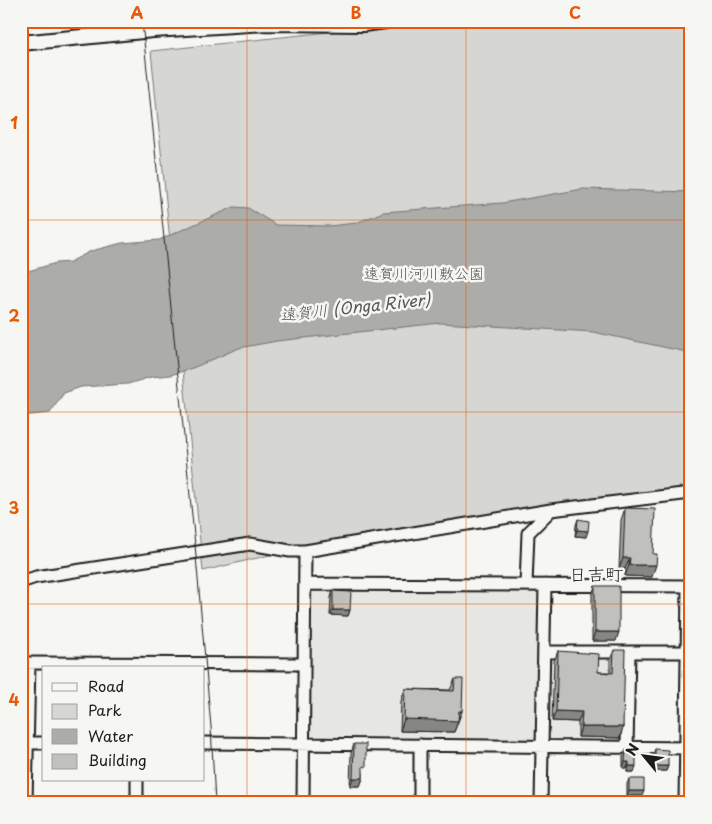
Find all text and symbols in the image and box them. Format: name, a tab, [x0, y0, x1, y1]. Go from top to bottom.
text: A	[131, 0, 144, 24]
text: B	[351, 0, 362, 24]
text: C	[569, 0, 581, 24]
text: 1	[10, 110, 18, 134]
park label: 遠賀川河川敷公園	[364, 261, 484, 284]
water label: 遠賀川 (Onga River)	[279, 286, 432, 326]
text: 2	[8, 303, 20, 327]
text: 3	[9, 495, 19, 519]
district label: 日吉町	[569, 560, 623, 587]
legend	[42, 666, 205, 782]
text: Road	[88, 674, 124, 697]
text: 4	[9, 687, 20, 711]
text: Park	[88, 698, 122, 721]
text: Water	[88, 724, 133, 747]
north arrow	[620, 732, 670, 782]
text: N	[620, 740, 644, 759]
text: Building	[88, 748, 147, 771]

